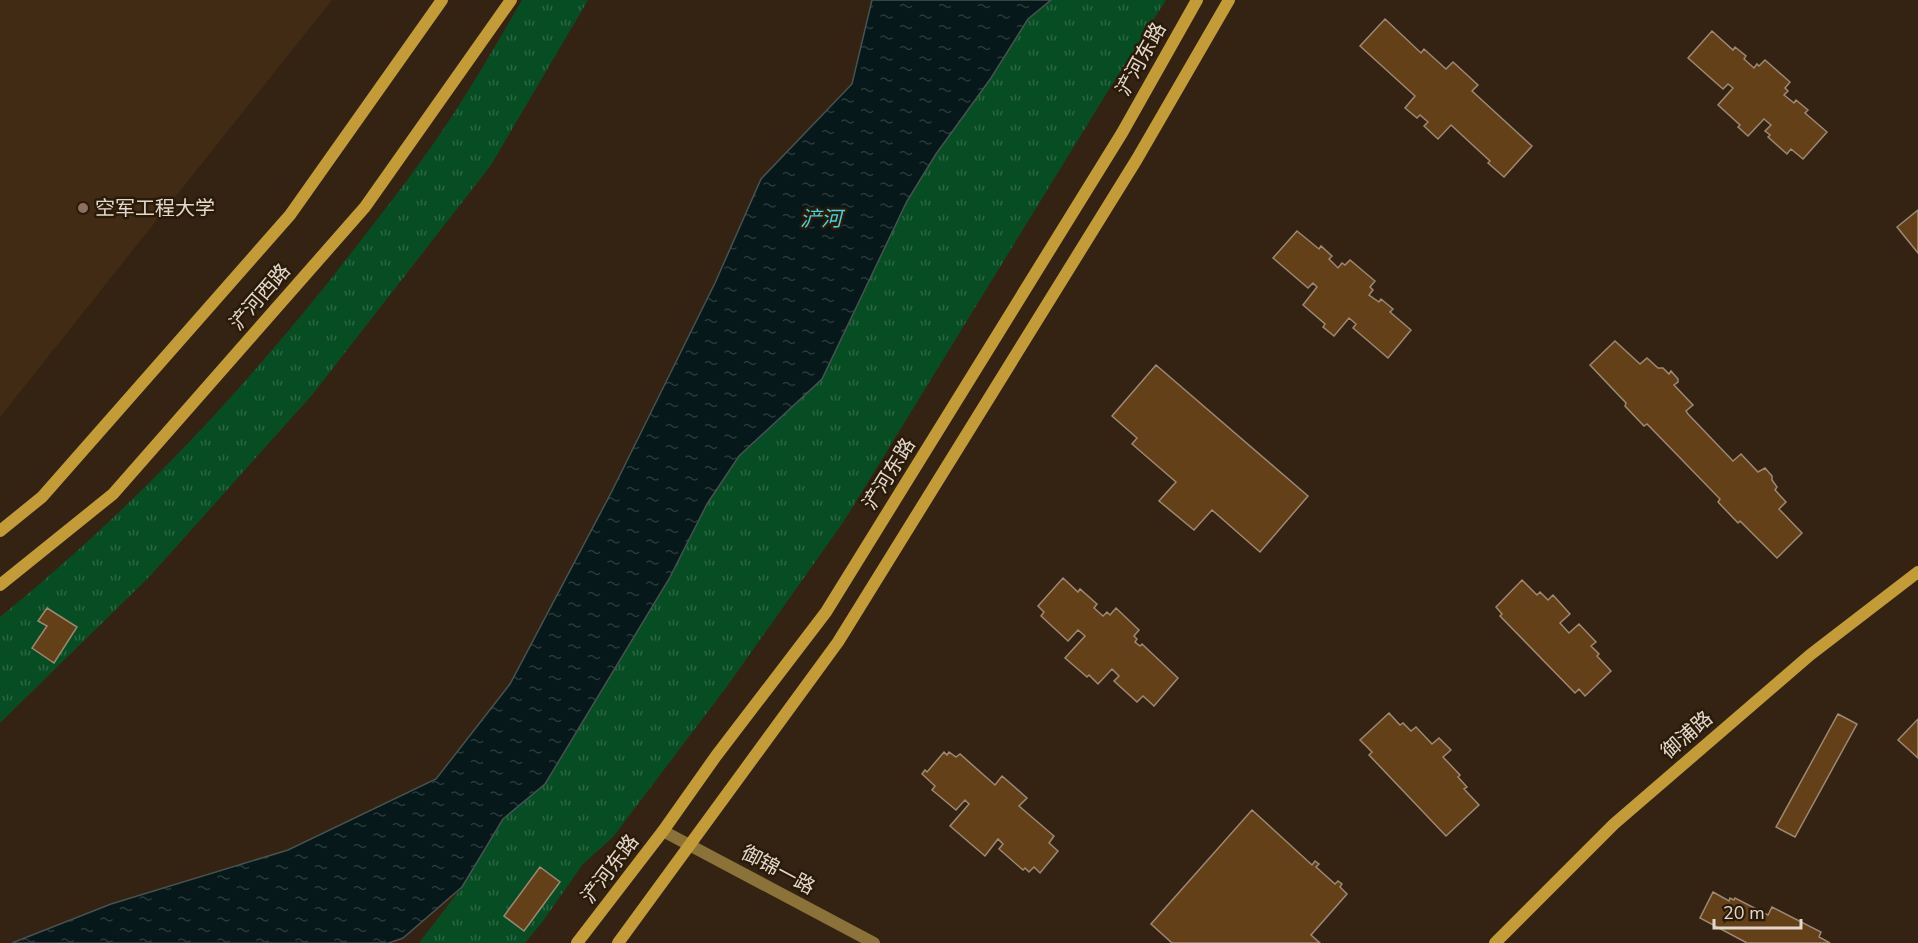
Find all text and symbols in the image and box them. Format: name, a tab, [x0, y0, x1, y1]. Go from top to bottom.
street label: 浐河东路	[1110, 17, 1172, 101]
place label: 空军工程大学	[95, 195, 215, 222]
marker: 空军工程大学	[76, 201, 90, 215]
water label: 浐河	[800, 205, 846, 233]
street label: 浐河西路	[224, 258, 296, 336]
street label: 浐河东路	[856, 433, 922, 515]
street label: 御浦路	[1656, 705, 1718, 765]
street label: 浐河东路	[575, 829, 645, 909]
street label: 御锦一路	[736, 839, 820, 901]
scale bar	[1714, 892, 1801, 930]
text: 20 m	[1723, 901, 1765, 925]

